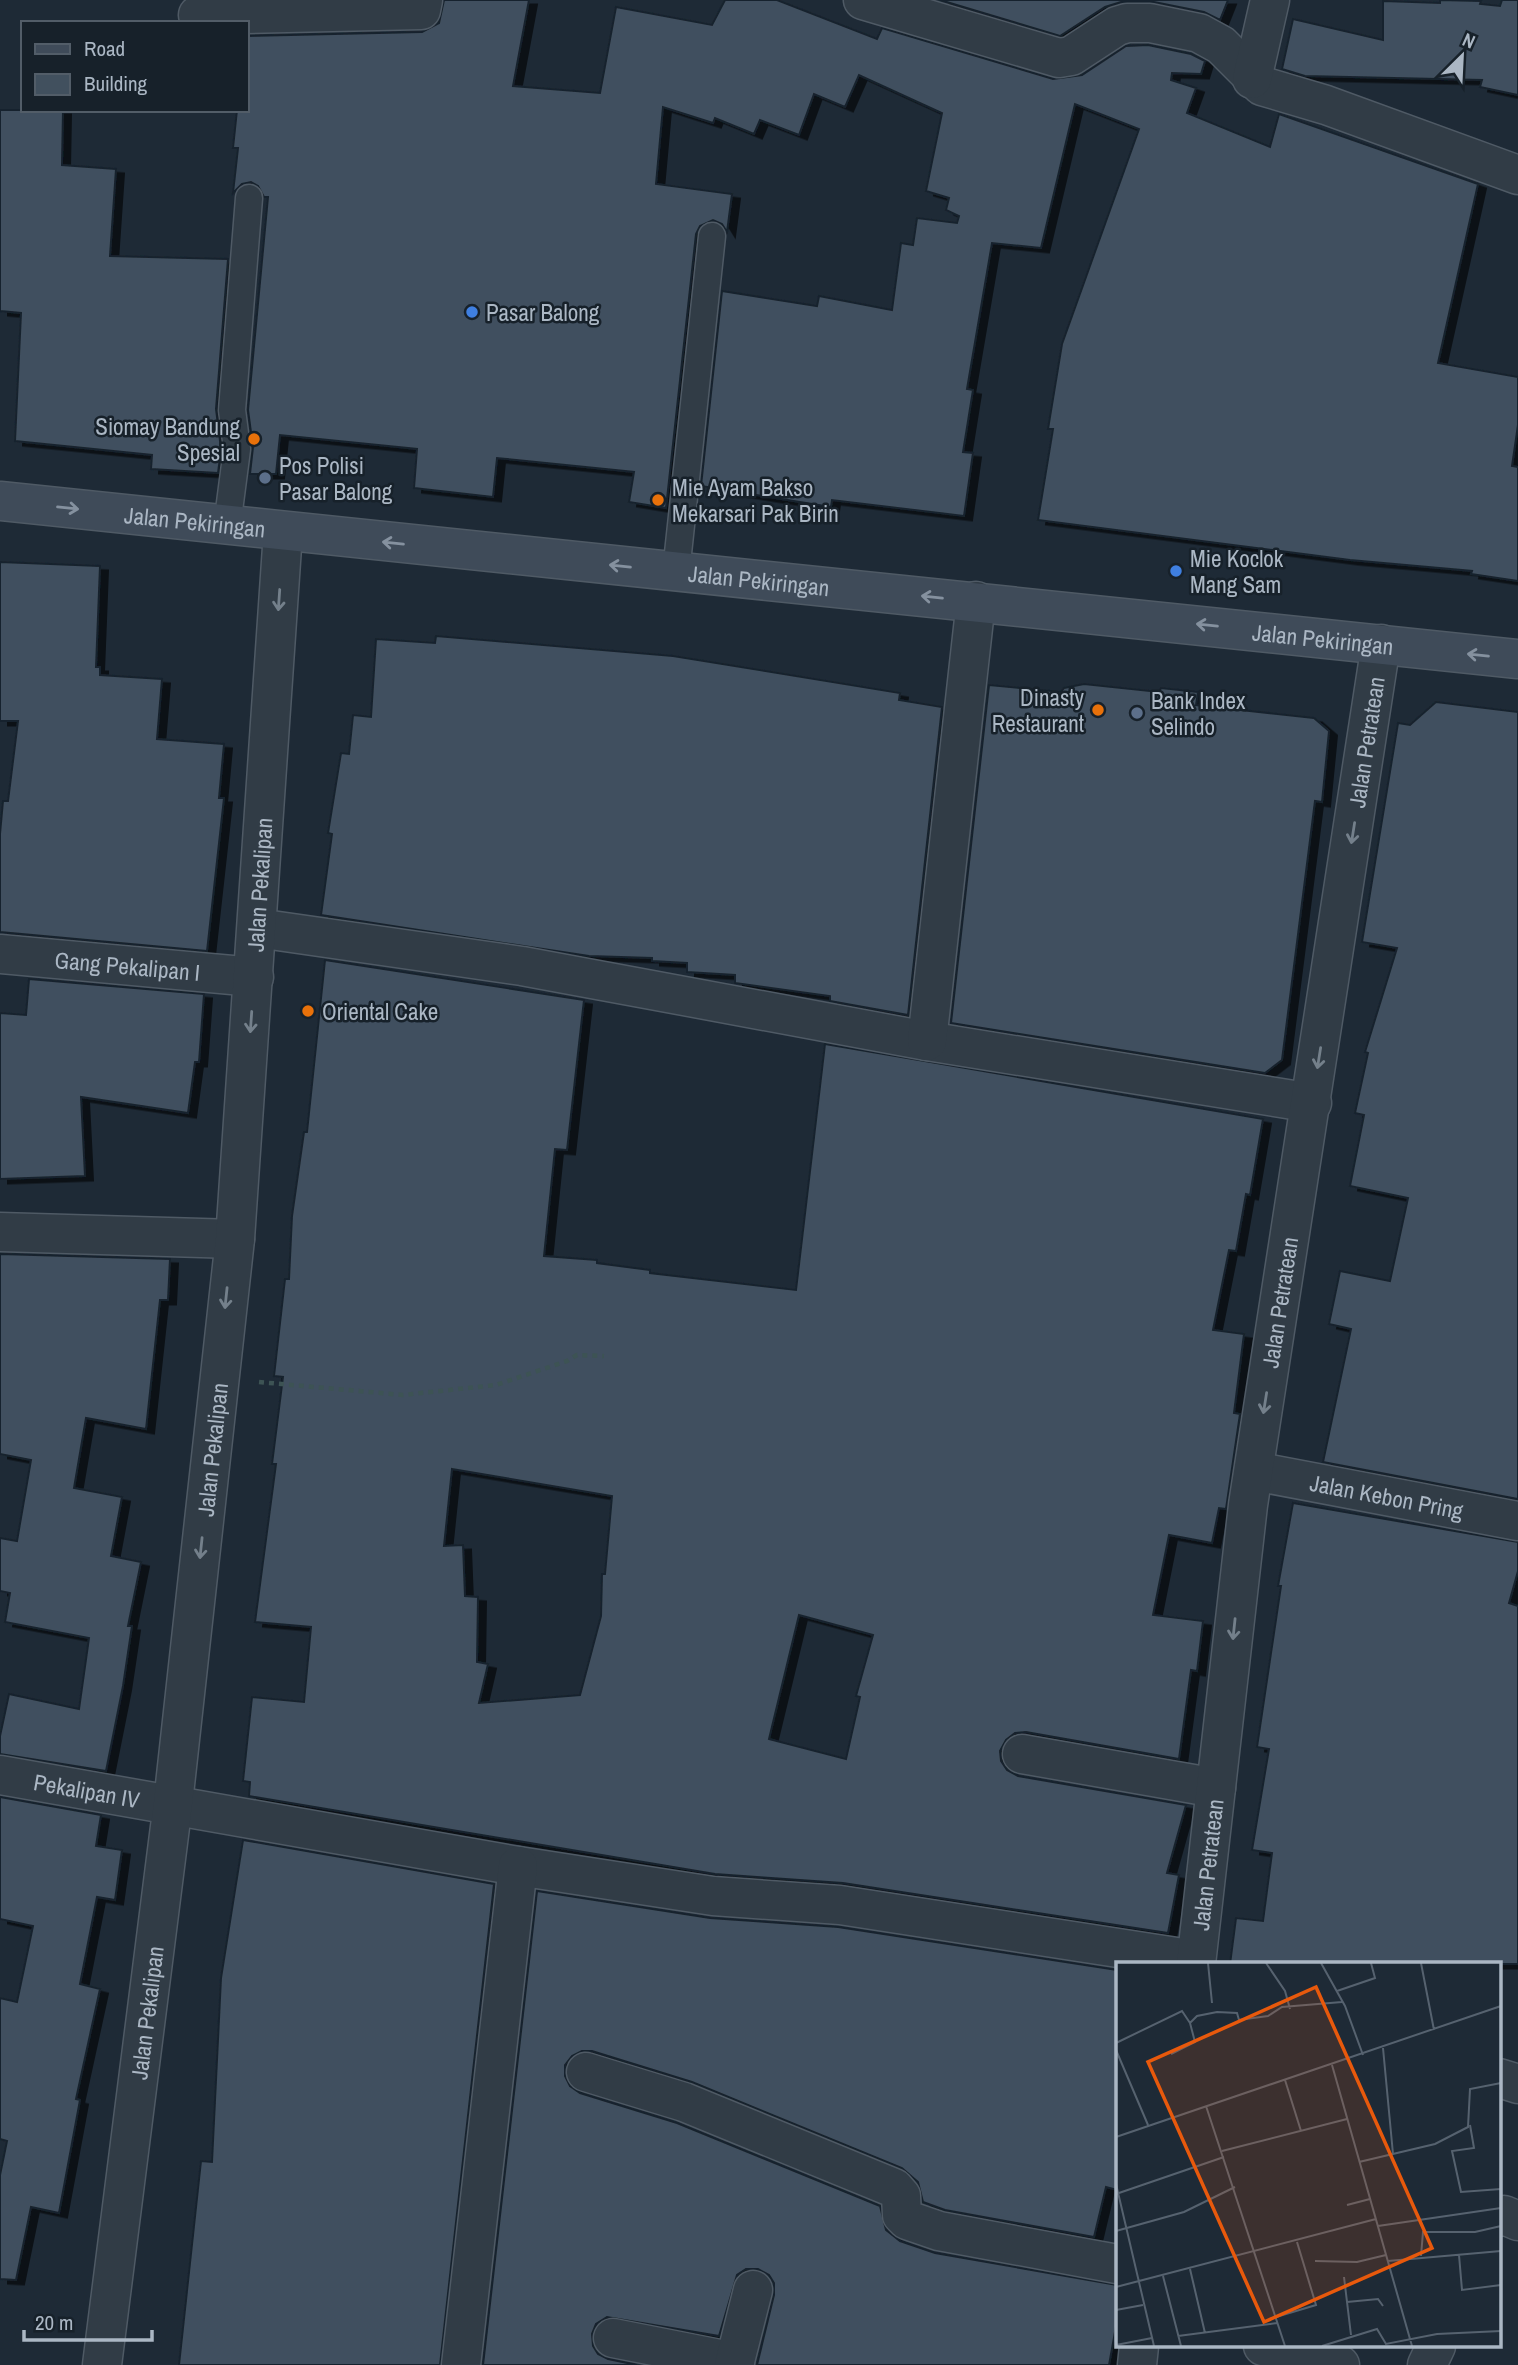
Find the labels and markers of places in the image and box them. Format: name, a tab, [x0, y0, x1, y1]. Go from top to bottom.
place label: Pasar Balong	[486, 297, 600, 328]
marker: Pasar Balong	[464, 304, 480, 320]
place label: Siomay Bandung Spesial	[95, 411, 241, 468]
marker: Siomay Bandung Spesial	[246, 431, 262, 447]
place label: Pos Polisi Pasar Balong	[279, 450, 393, 507]
marker: Pos Polisi Pasar Balong	[257, 470, 273, 486]
place label: Mie Ayam Bakso Mekarsari Pak Birin	[672, 472, 839, 529]
marker: Mie Ayam Bakso Mekarsari Pak Birin	[650, 492, 666, 508]
place label: Mie Koclok Mang Sam	[1190, 543, 1284, 600]
marker: Mie Koclok Mang Sam	[1168, 563, 1184, 579]
place label: Dinasty Restaurant	[992, 682, 1085, 739]
place label: Bank Index Selindo	[1151, 685, 1246, 742]
marker: Dinasty Restaurant	[1090, 702, 1106, 718]
marker: Bank Index Selindo	[1129, 705, 1145, 721]
place label: Oriental Cake	[322, 996, 438, 1027]
marker: Oriental Cake	[300, 1003, 316, 1019]

